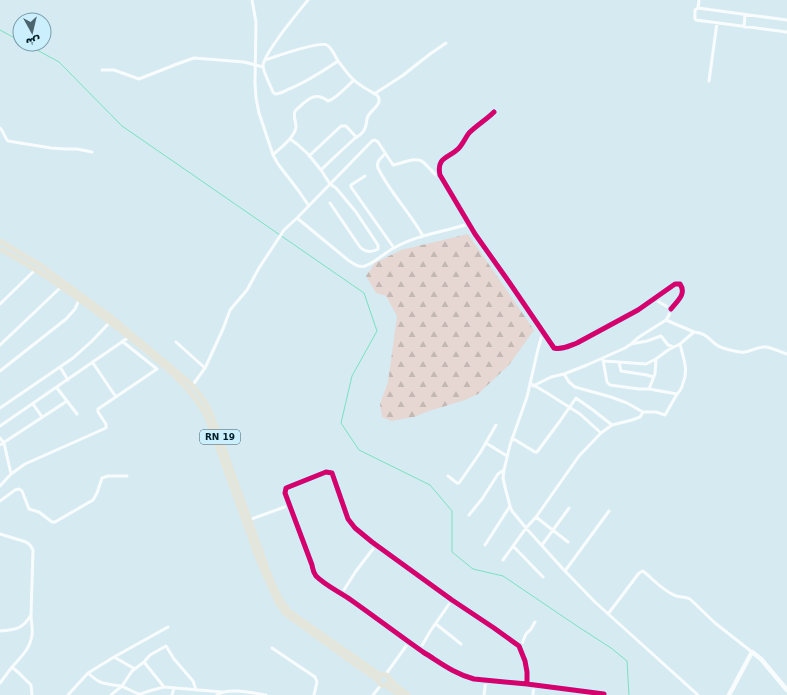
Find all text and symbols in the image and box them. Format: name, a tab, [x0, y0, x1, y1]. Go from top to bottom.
north arrow	[12, 12, 52, 52]
text: ش	[25, 34, 42, 49]
road number: RN 19	[200, 430, 240, 444]

